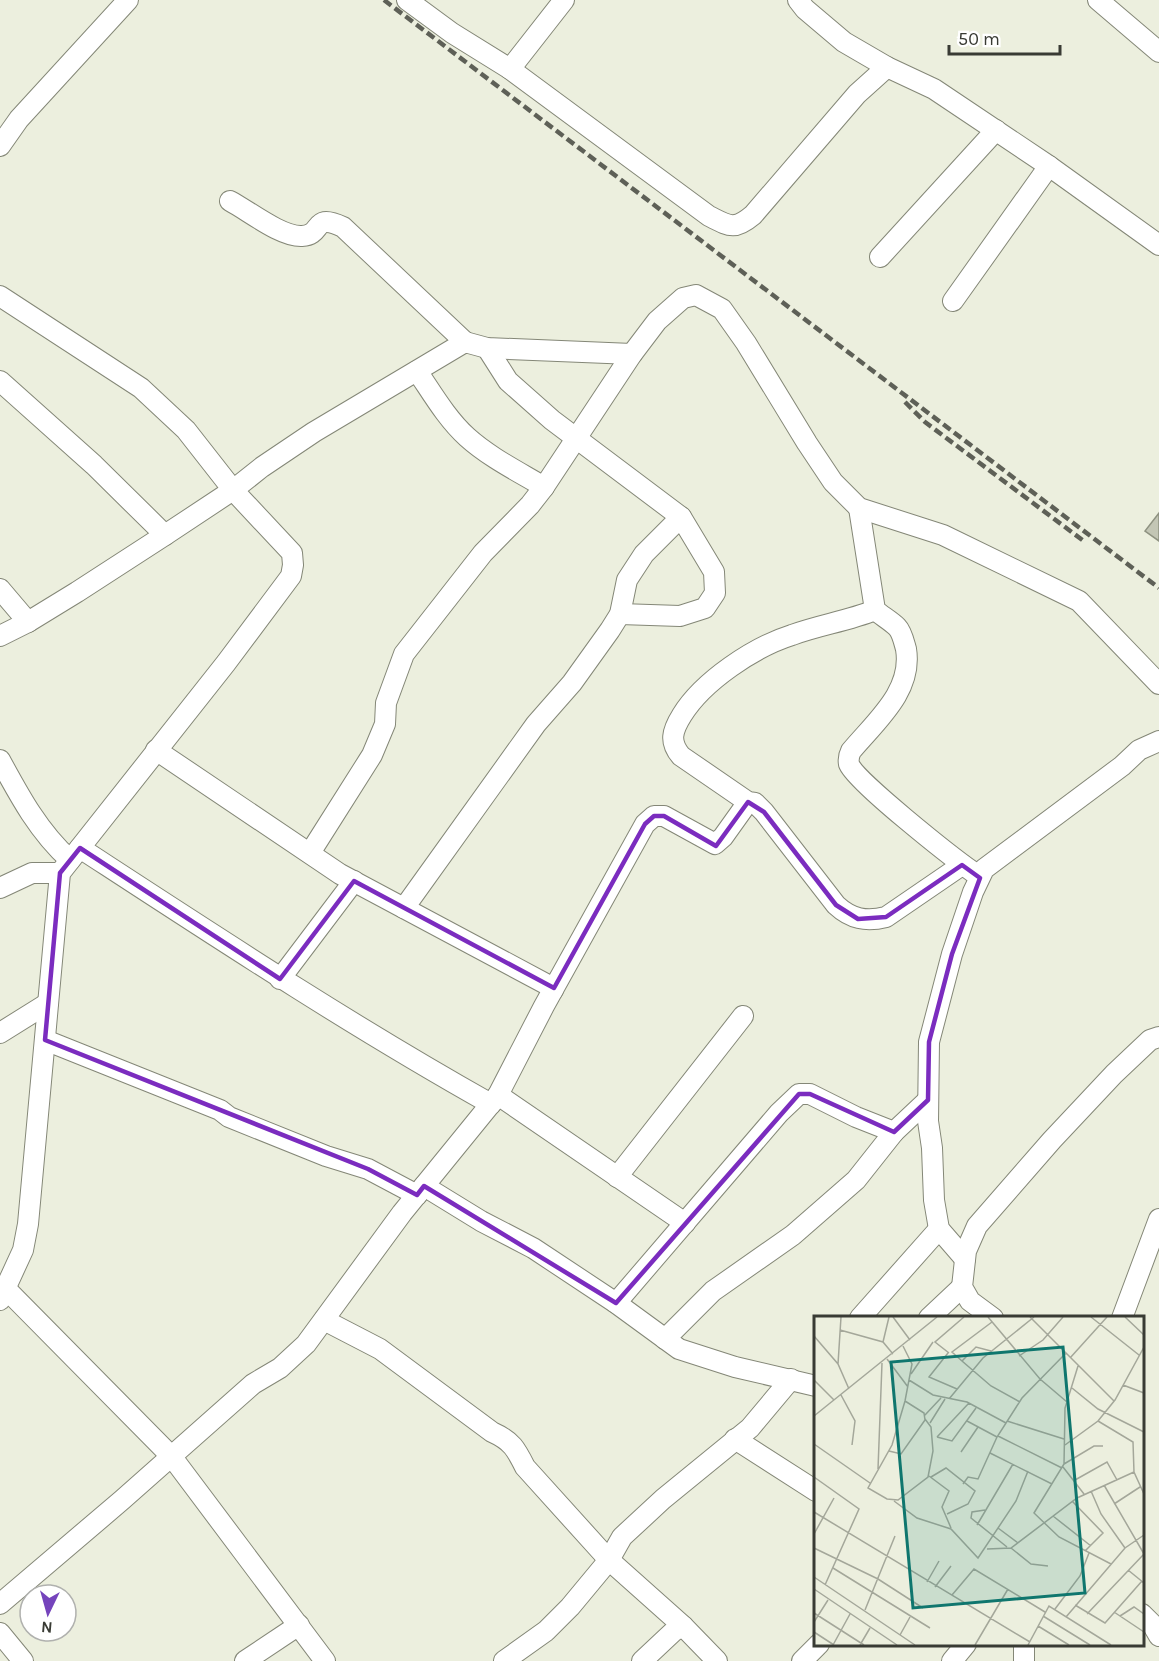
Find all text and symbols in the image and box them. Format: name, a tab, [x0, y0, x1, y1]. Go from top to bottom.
scale bar	[949, 18, 1060, 56]
text: 50 m	[958, 28, 1000, 50]
inset map	[814, 1316, 1144, 1646]
north arrow	[18, 1583, 78, 1643]
text: N	[40, 1617, 53, 1637]

